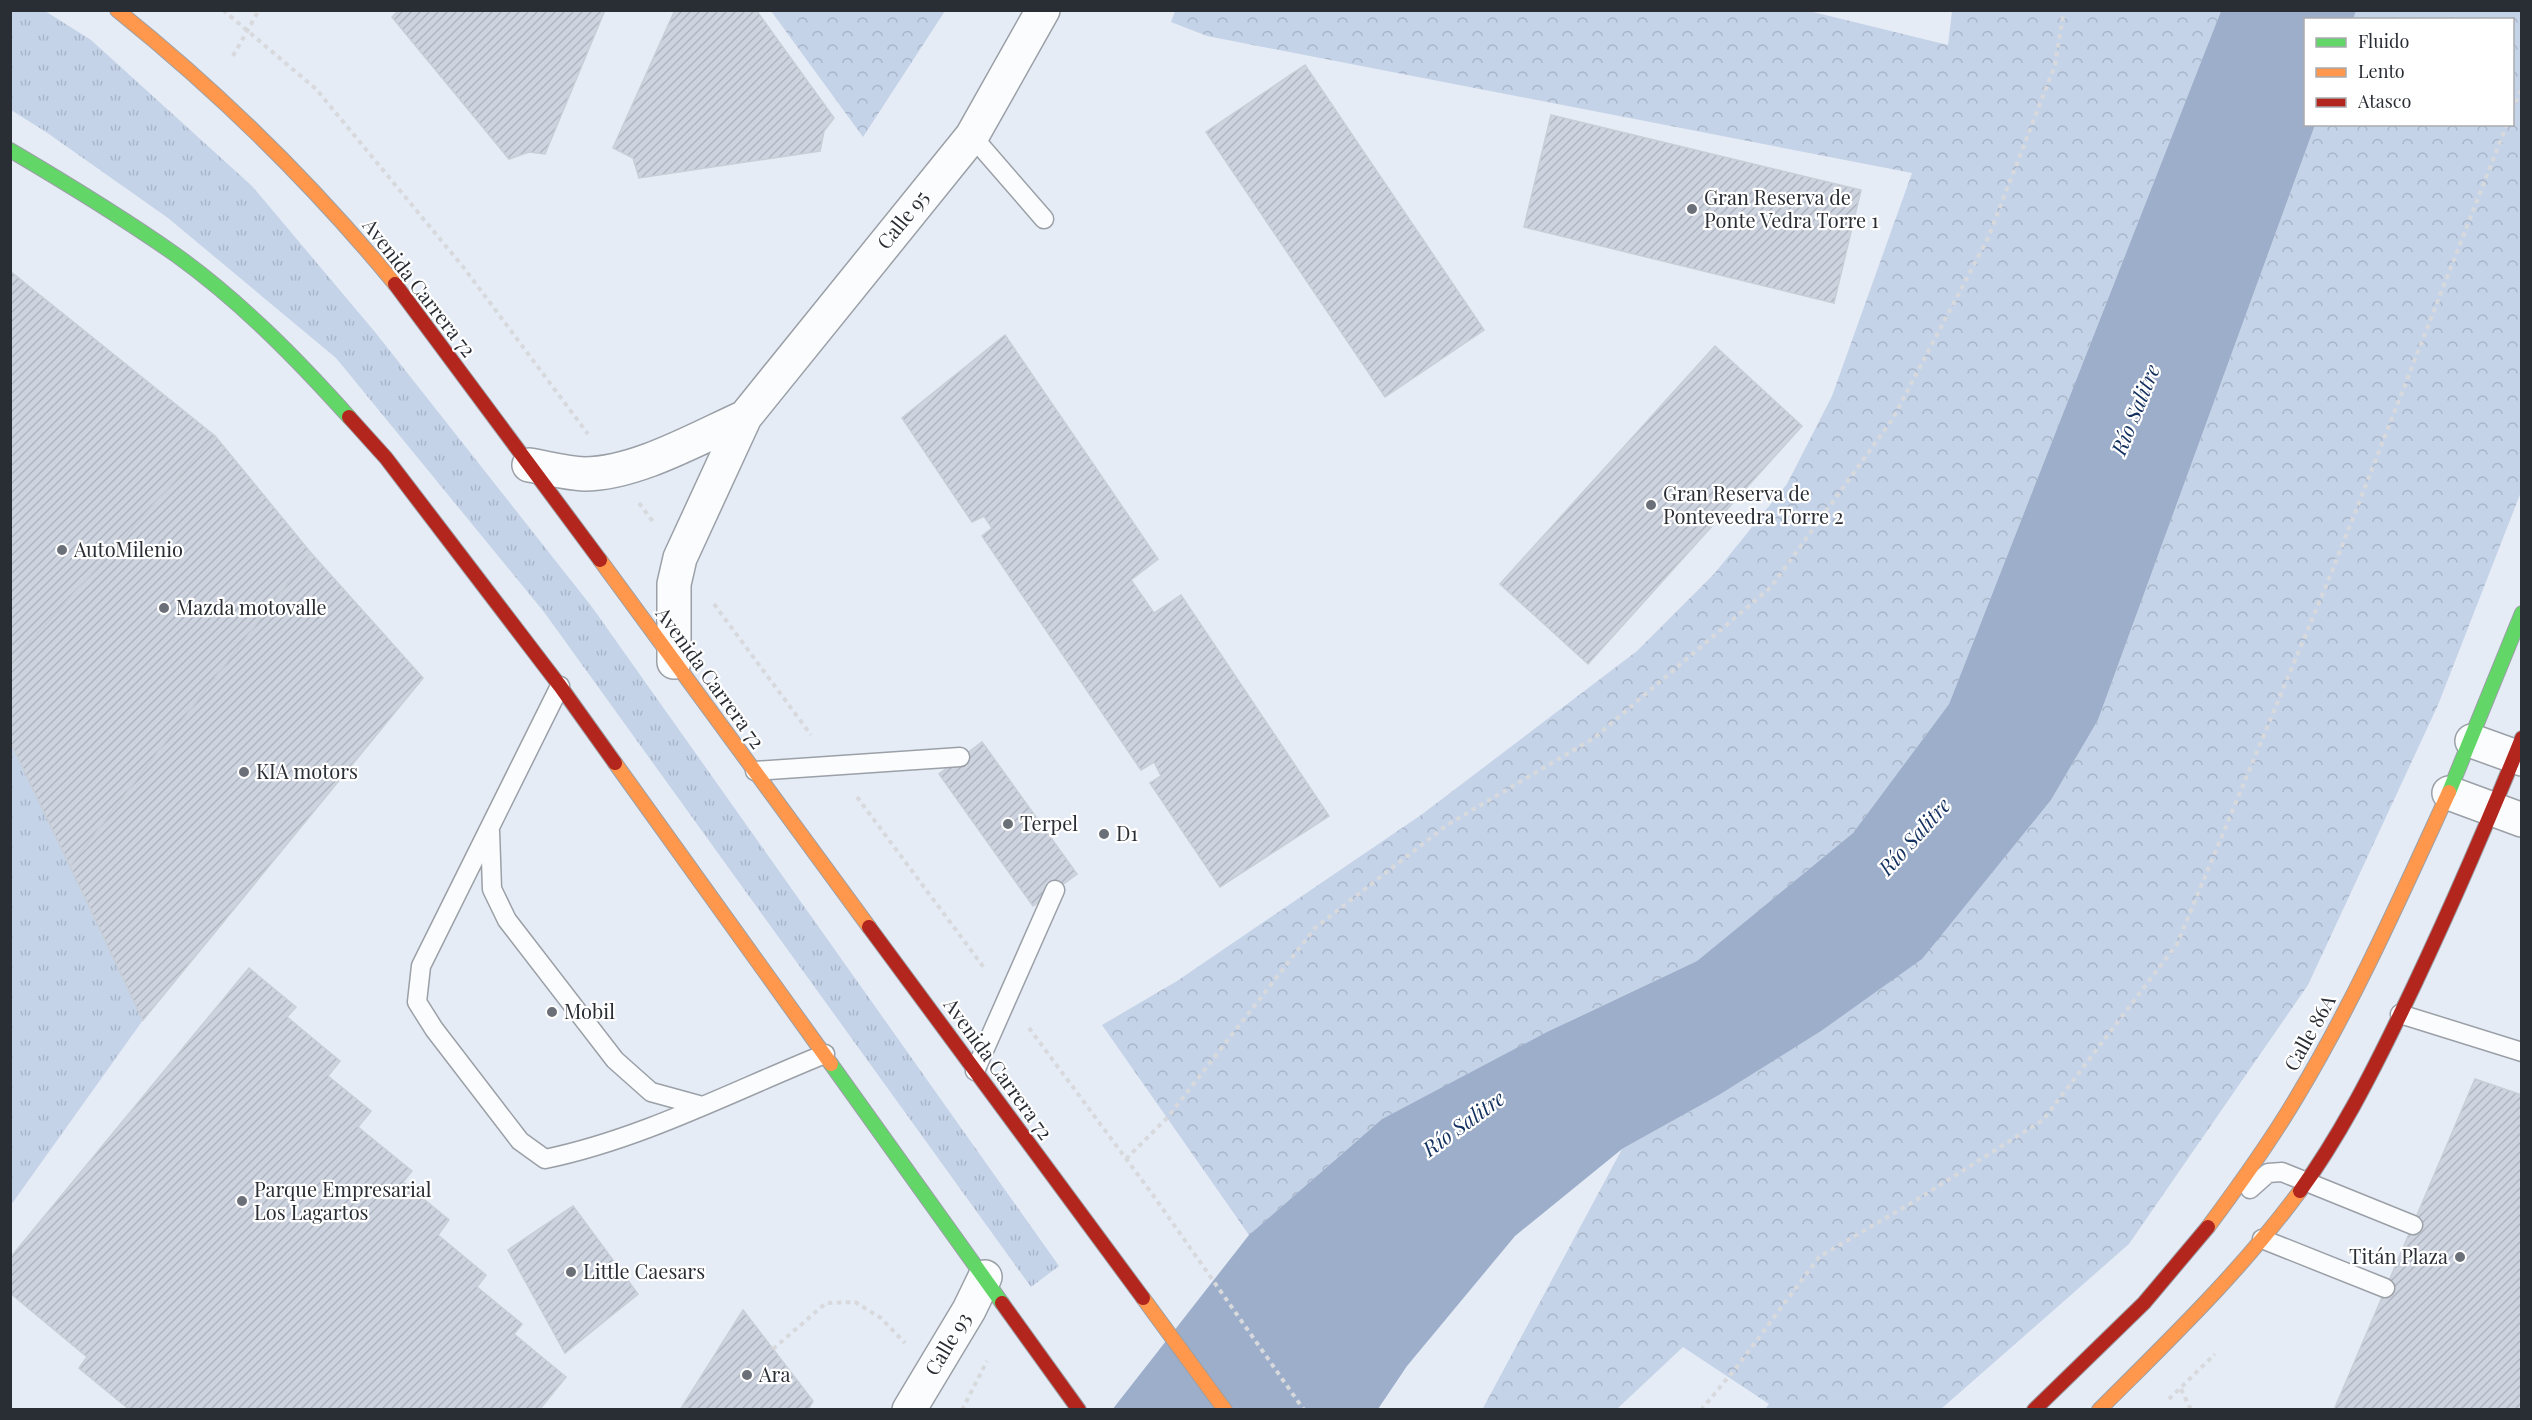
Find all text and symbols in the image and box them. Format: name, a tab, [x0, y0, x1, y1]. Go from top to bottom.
legend	[2304, 18, 2514, 126]
text: Fluido	[2358, 29, 2409, 53]
text: Lento	[2358, 59, 2405, 83]
text: Atasco	[2357, 89, 2411, 113]
place label: Gran Reserva de Ponte Vedra Torre 1	[1704, 183, 1879, 233]
street label: Calle 95	[870, 184, 934, 254]
marker: Gran Reserva de Ponte Vedra Torre 1	[1685, 202, 1699, 216]
street label: Avenida Carrera 72	[357, 211, 483, 362]
water label: Río Salitre	[2103, 360, 2165, 460]
place label: Gran Reserva de Ponteveedra Torre 2	[1663, 479, 1844, 529]
marker: Gran Reserva de Ponteveedra Torre 2	[1644, 498, 1658, 512]
place label: AutoMilenio	[73, 535, 183, 562]
marker: AutoMilenio	[55, 543, 69, 557]
place label: Mazda motovalle	[176, 593, 327, 620]
street label: Avenida Carrera 72	[650, 600, 772, 753]
marker: Mazda motovalle	[157, 601, 171, 615]
place label: KIA motors	[256, 757, 358, 784]
marker: KIA motors	[237, 765, 251, 779]
water label: Río Salitre	[1871, 791, 1956, 881]
place label: Terpel	[1020, 809, 1078, 836]
marker: Terpel	[1001, 817, 1015, 831]
place label: D1	[1116, 819, 1138, 846]
marker: D1	[1097, 827, 1111, 841]
street label: Calle 86A	[2277, 989, 2341, 1075]
street label: Avenida Carrera 72	[938, 991, 1060, 1144]
place label: Mobil	[564, 997, 615, 1024]
marker: Mobil	[545, 1005, 559, 1019]
water label: Río Salitre	[1415, 1083, 1510, 1162]
place label: Parque Empresarial Los Lagartos	[254, 1175, 432, 1225]
marker: Parque Empresarial Los Lagartos	[235, 1194, 249, 1208]
place label: Titán Plaza	[2349, 1242, 2448, 1269]
marker: Titán Plaza	[2453, 1250, 2467, 1264]
place label: Little Caesars	[583, 1257, 705, 1284]
marker: Little Caesars	[564, 1265, 578, 1279]
street label: Calle 93	[917, 1307, 976, 1380]
place label: Ara	[758, 1360, 791, 1387]
marker: Ara	[740, 1368, 754, 1382]

